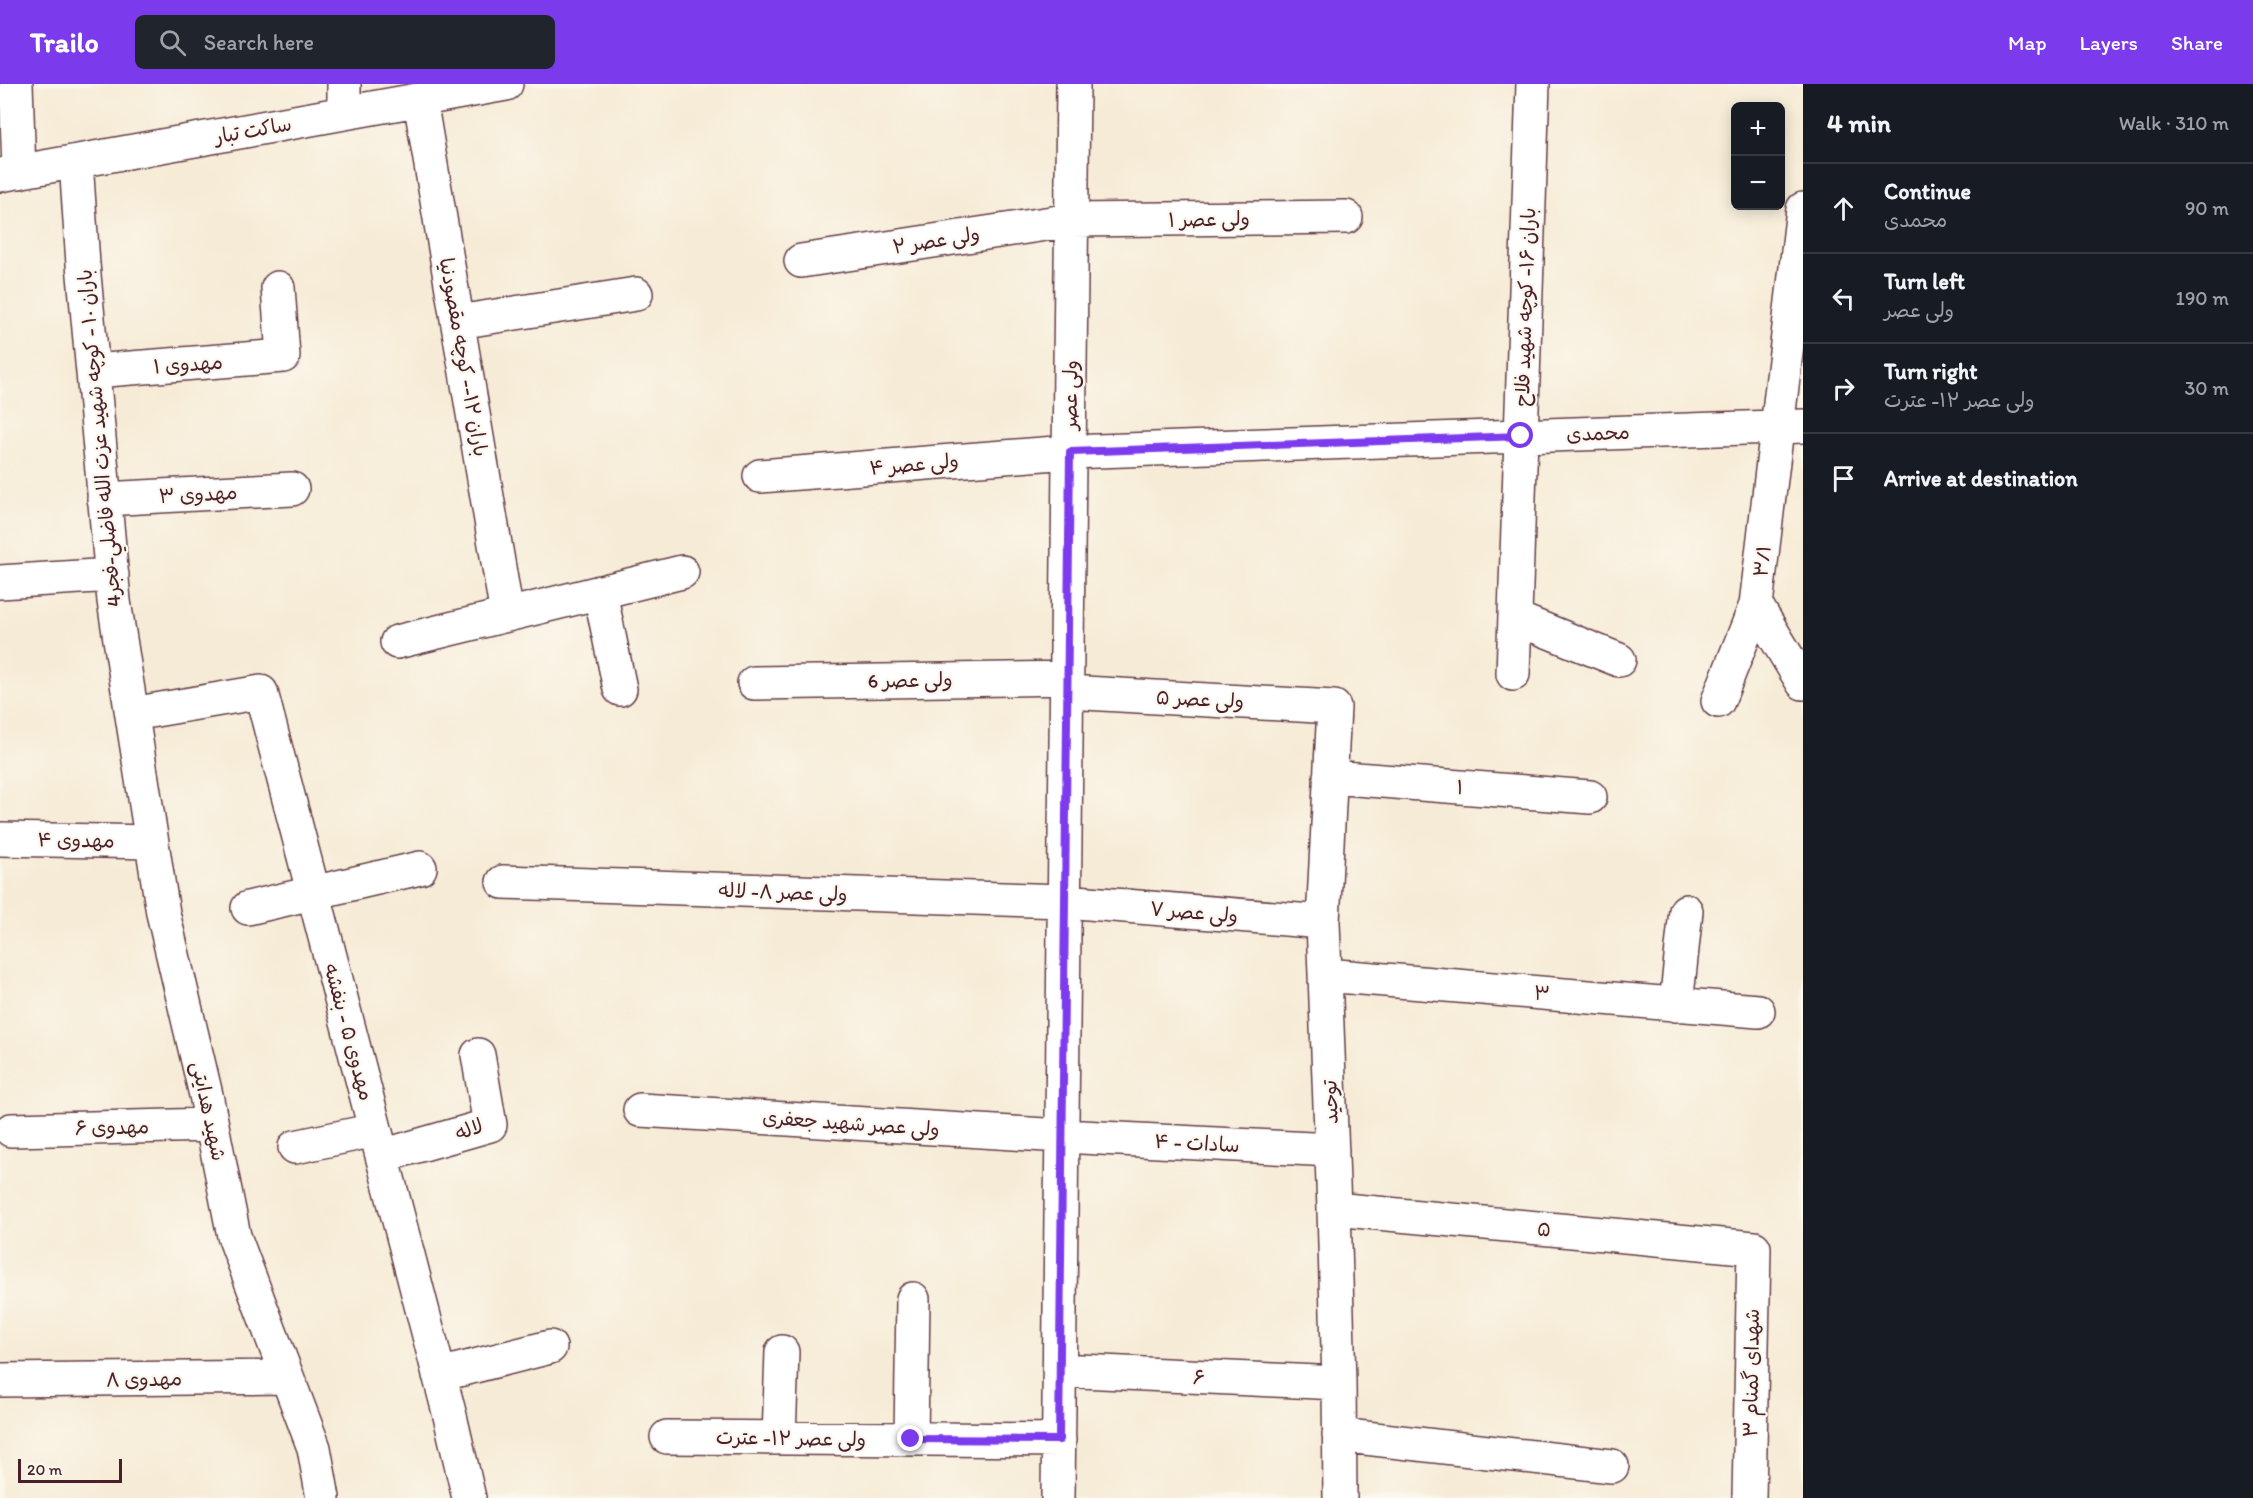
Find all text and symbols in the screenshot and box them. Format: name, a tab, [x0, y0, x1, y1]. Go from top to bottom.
search box	[135, 15, 555, 69]
text: Trailo	[30, 25, 99, 59]
icon: search	[156, 26, 189, 59]
text: Search here	[204, 29, 314, 56]
text: Map	[2008, 30, 2047, 55]
text: Layers	[2080, 30, 2138, 55]
text: Share	[2171, 30, 2223, 55]
map controls	[1731, 102, 1785, 210]
button: +	[1731, 102, 1785, 156]
text: 4 min	[1827, 107, 1891, 139]
street label: ساکت تبار	[211, 111, 293, 149]
text: Walk · 310 m	[2119, 111, 2229, 135]
button: −	[1731, 156, 1785, 210]
text: Continue	[1884, 178, 1971, 205]
icon: ahead	[1827, 192, 1860, 225]
text: 90 m	[2185, 196, 2229, 220]
street label: ولی عصر ۱	[1168, 206, 1250, 233]
street label: باران ۱۶- کوچه شهید فلاح	[1510, 207, 1542, 407]
text: محمدی	[1884, 208, 1947, 232]
street label: ولی عصر ۲	[891, 221, 981, 260]
street label: باران ۱۲-- كوچه مقصودنيا	[433, 256, 493, 459]
street label: باران ۱۰ - كوچه شهيد عزت الله فاضلي-فجر4	[72, 268, 132, 608]
text: Turn left	[1884, 268, 1965, 295]
icon: left	[1827, 282, 1860, 315]
text: 190 m	[2176, 286, 2229, 310]
text: ولی عصر	[1884, 298, 1954, 322]
street label: مهدوی ۱	[152, 350, 224, 378]
text: Turn right	[1884, 358, 1978, 385]
street label: ولی عصر	[1057, 360, 1084, 432]
icon: right	[1827, 372, 1860, 405]
text: 30 m	[2184, 376, 2229, 400]
text: ولی عصر ۱۲- عترت	[1884, 388, 2034, 412]
street label: محمدی	[1566, 420, 1630, 446]
route start	[1507, 422, 1533, 448]
street label: ولی عصر ۴	[868, 448, 960, 481]
icon: arrive	[1827, 462, 1860, 495]
text: Arrive at destination	[1884, 465, 2078, 492]
street label: مهدوی ۳	[158, 480, 238, 508]
street label: ۳/۱	[1748, 544, 1776, 578]
street label: ولی عصر 6	[867, 667, 953, 694]
street label: ولی عصر ۵	[1155, 685, 1245, 714]
street label: ۱	[1456, 775, 1464, 799]
street label: مهدوی ۴	[37, 827, 115, 853]
street label: ولی عصر ۸- لاله	[718, 878, 848, 907]
street label: ولی عصر ۷	[1149, 896, 1239, 929]
street label: مهدوی ۵ - بنفشه	[319, 961, 379, 1103]
street label: ۳	[1533, 980, 1551, 1006]
street label: شهید هدایتی	[186, 1059, 231, 1163]
street label: توحید	[1317, 1079, 1343, 1125]
street label: ولی عصر شهید جعفری	[761, 1105, 940, 1142]
street label: لاله	[452, 1113, 486, 1145]
street label: مهدوی ۶	[75, 1114, 149, 1140]
street label: ۴ - سادات	[1154, 1129, 1240, 1157]
street label: ۵	[1536, 1216, 1552, 1242]
street label: شهدای گمنام ۳	[1738, 1308, 1768, 1438]
street label: ۶	[1192, 1365, 1206, 1389]
street label: مهدوی ۸	[106, 1366, 182, 1392]
street label: ولی عصر ۱۲- عترت	[716, 1425, 866, 1452]
route end	[897, 1425, 923, 1451]
scale bar	[18, 1456, 122, 1484]
text: 20 m	[27, 1460, 62, 1479]

